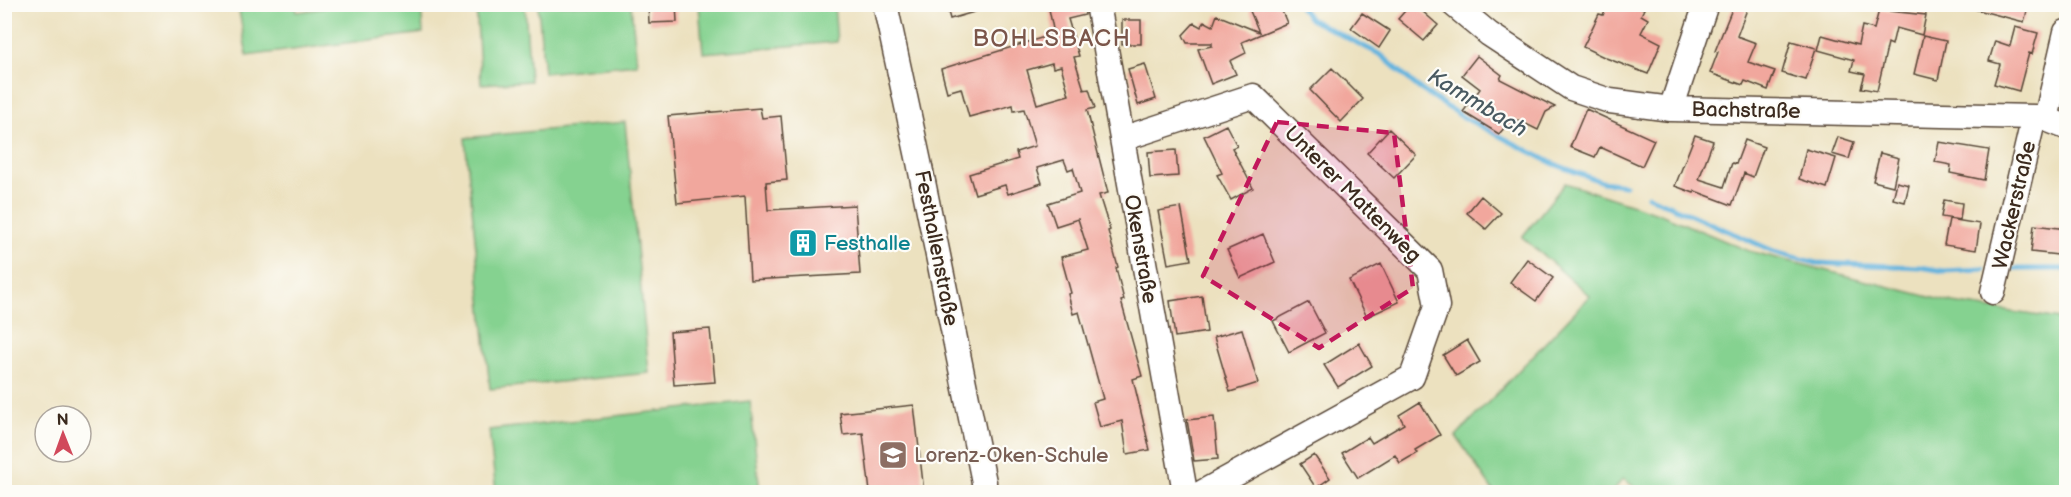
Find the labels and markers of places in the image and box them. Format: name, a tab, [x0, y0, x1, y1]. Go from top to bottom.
building icon: Festhalle	[787, 227, 819, 259]
place label: Festhalle	[824, 231, 910, 256]
school or university icon: Lorenz-Oken-Schule	[877, 439, 909, 471]
place label: Lorenz-Oken-Schule	[914, 443, 1109, 468]

